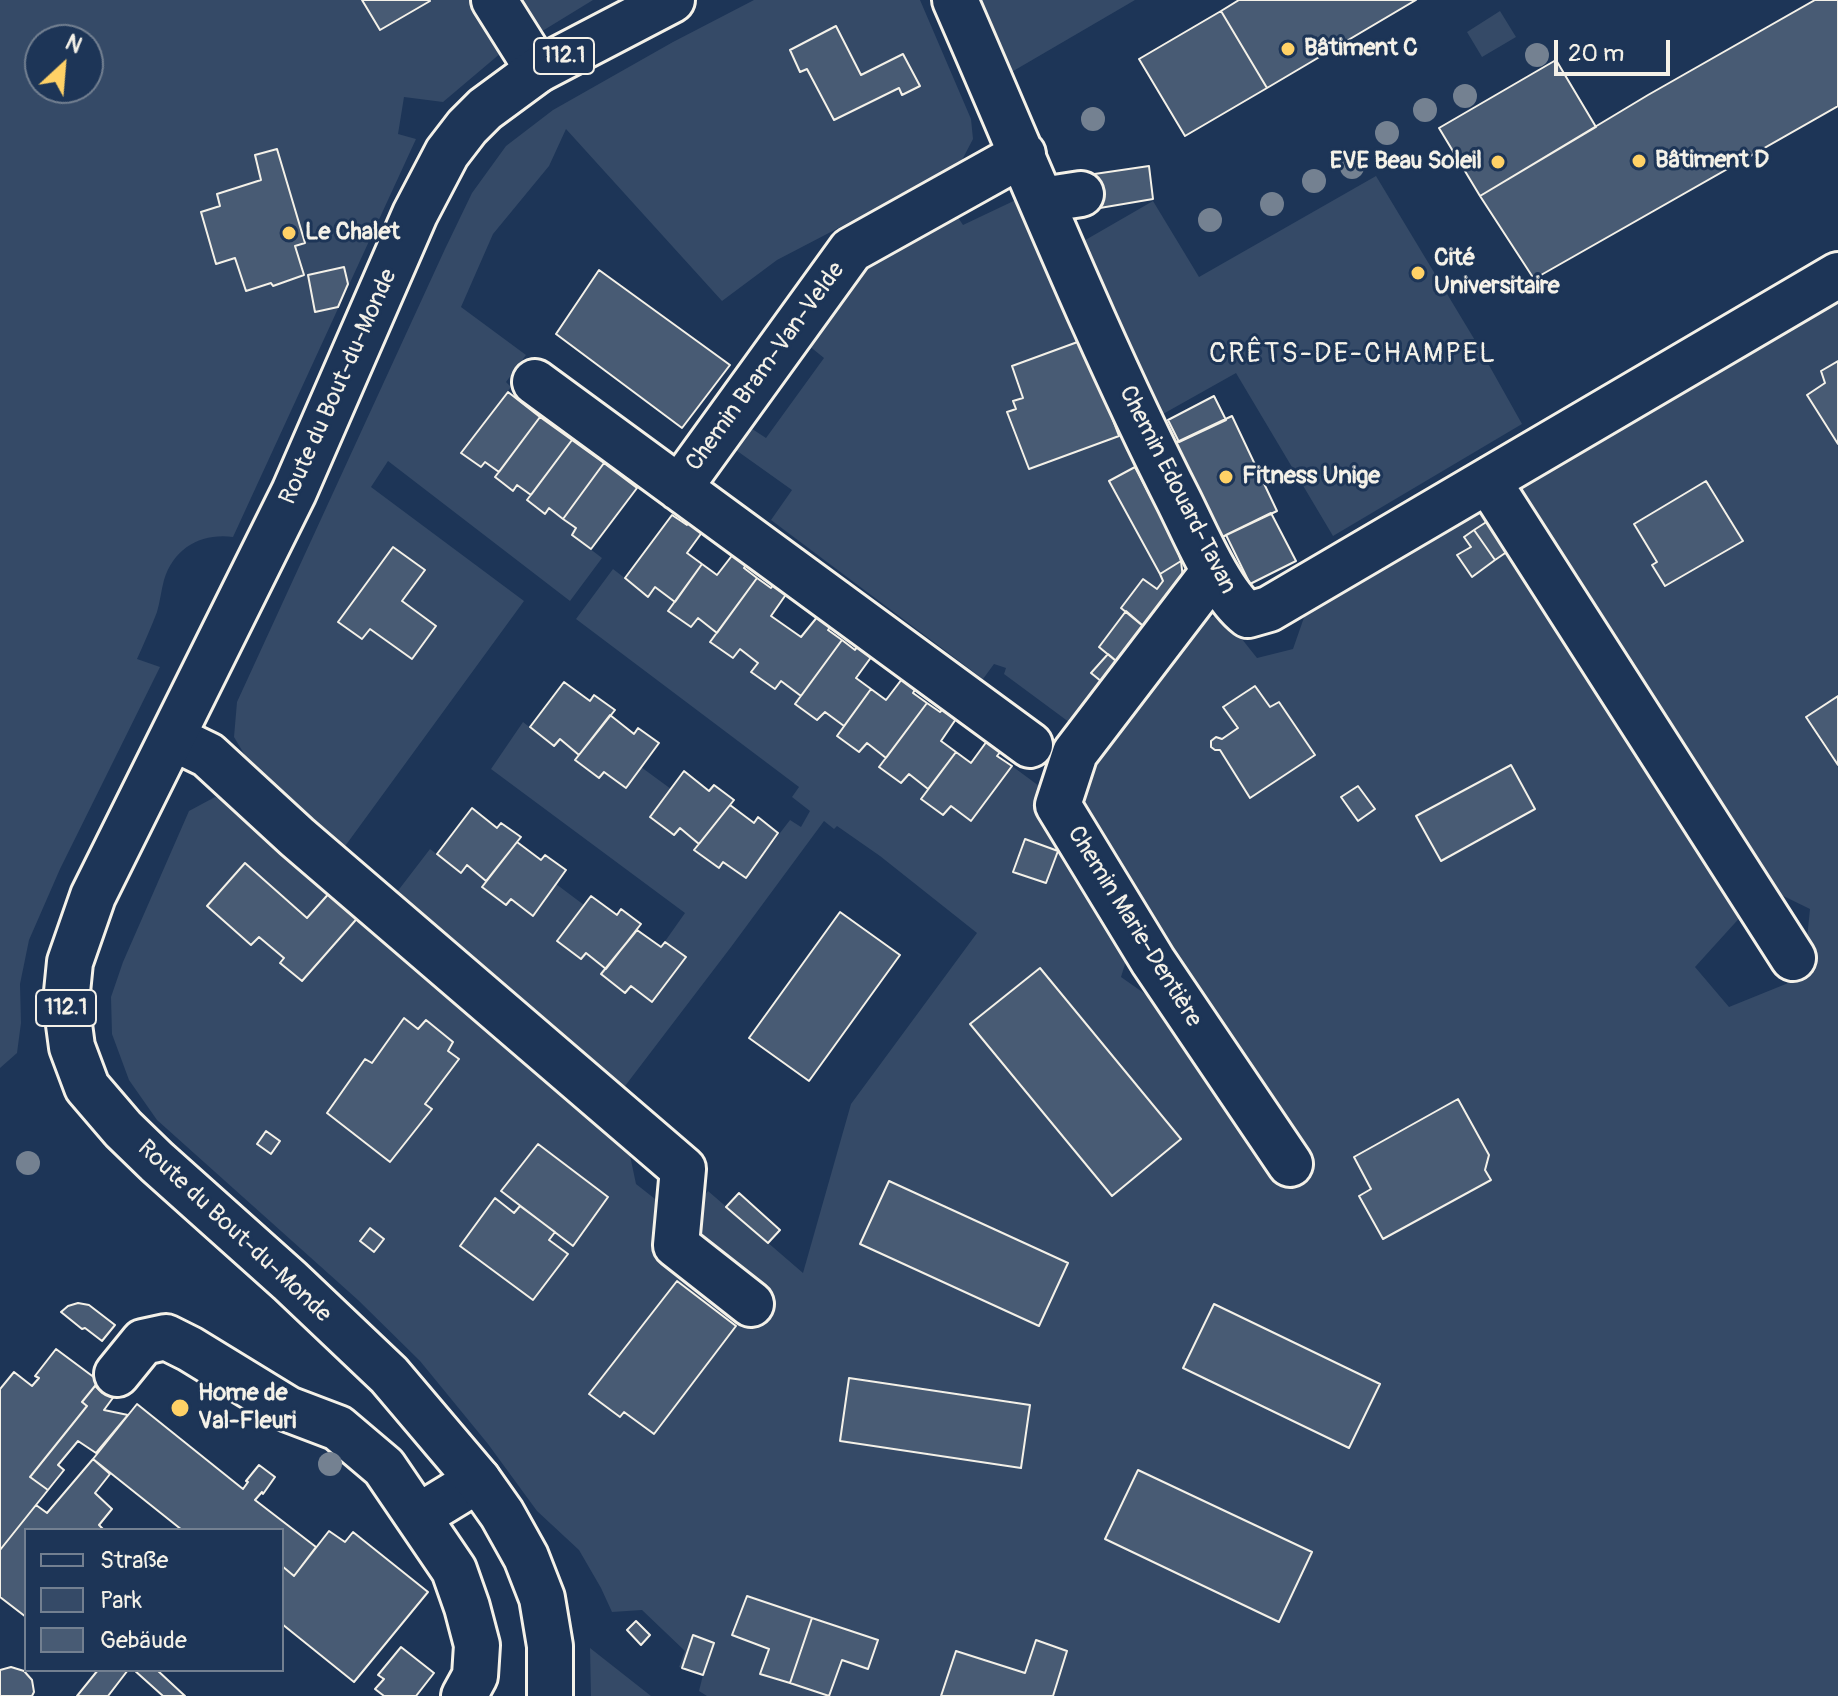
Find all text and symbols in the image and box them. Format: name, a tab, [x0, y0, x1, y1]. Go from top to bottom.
north arrow	[24, 24, 104, 104]
scale bar	[1558, 24, 1674, 74]
text: N	[61, 28, 86, 60]
place label: Bâtiment C	[1304, 35, 1418, 63]
road number: 112.1	[534, 38, 594, 74]
text: 20 m	[1568, 39, 1624, 68]
marker: Bâtiment C	[1279, 40, 1297, 58]
place label: Bâtiment D	[1655, 147, 1769, 175]
place label: EVE Beau Soleil	[1330, 148, 1482, 176]
marker: Bâtiment D	[1630, 152, 1648, 170]
marker: EVE Beau Soleil	[1489, 153, 1507, 171]
place label: Le Chalet	[305, 219, 400, 247]
marker: Le Chalet	[280, 224, 298, 242]
place label: Cité Universitaire	[1434, 245, 1560, 301]
street label: Chemin Bram-Van-Velde	[681, 257, 851, 477]
marker: Cité Universitaire	[1409, 264, 1427, 282]
street label: Route du Bout-du-Monde	[274, 265, 404, 509]
district label: CRÊTS-DE-CHAMPEL	[1209, 338, 1497, 372]
street label: Chemin Edouard-Tavan	[1112, 381, 1242, 599]
place label: Fitness Unige	[1242, 463, 1380, 491]
marker: Fitness Unige	[1217, 468, 1235, 486]
street label: Chemin Marie-Dentière	[1060, 821, 1208, 1033]
road number: 112.1	[36, 990, 96, 1026]
street label: Route du Bout-du-Monde	[131, 1135, 337, 1329]
place label: Home de Val-Fleuri	[198, 1380, 296, 1436]
marker: Home de Val-Fleuri	[169, 1397, 191, 1419]
legend	[24, 1528, 284, 1672]
text: Straße	[100, 1546, 168, 1575]
text: Park	[100, 1586, 142, 1615]
text: Gebäude	[100, 1626, 187, 1655]

